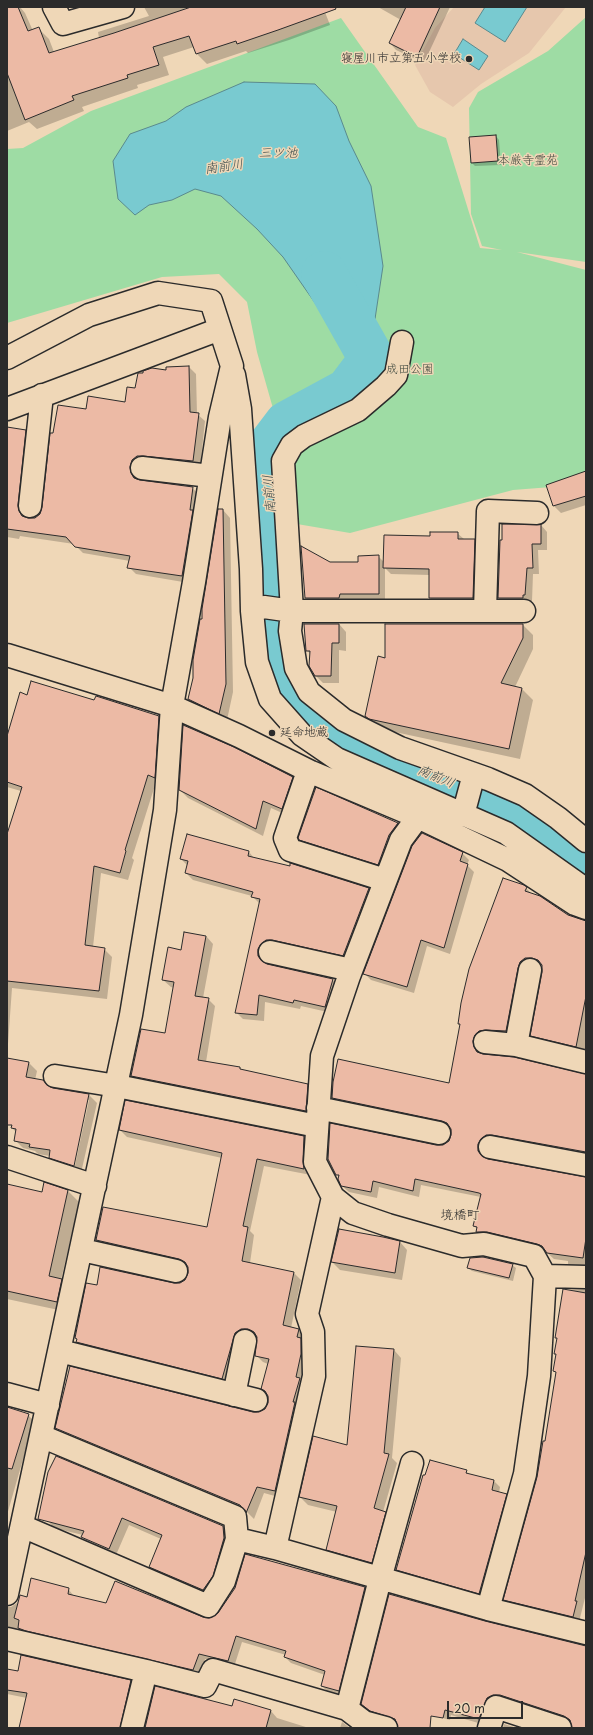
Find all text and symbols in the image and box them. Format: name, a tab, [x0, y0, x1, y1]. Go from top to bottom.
place label: 寝屋川市立第五小学校	[341, 52, 461, 66]
marker: 寝屋川市立第五小学校	[464, 54, 474, 64]
water label: 三ツ池	[259, 145, 297, 161]
park label: 本厳寺霊苑	[498, 154, 558, 168]
water label: 南前川	[204, 157, 244, 177]
park label: 成田公園	[386, 363, 434, 377]
water label: 南前川	[260, 474, 280, 514]
place label: 延命地蔵	[280, 726, 328, 740]
marker: 延命地蔵	[267, 728, 277, 738]
water label: 南前川	[415, 762, 457, 792]
district label: 境橋町	[441, 1207, 479, 1223]
scale bar	[449, 1693, 525, 1719]
text: 20 m	[454, 1699, 485, 1717]

